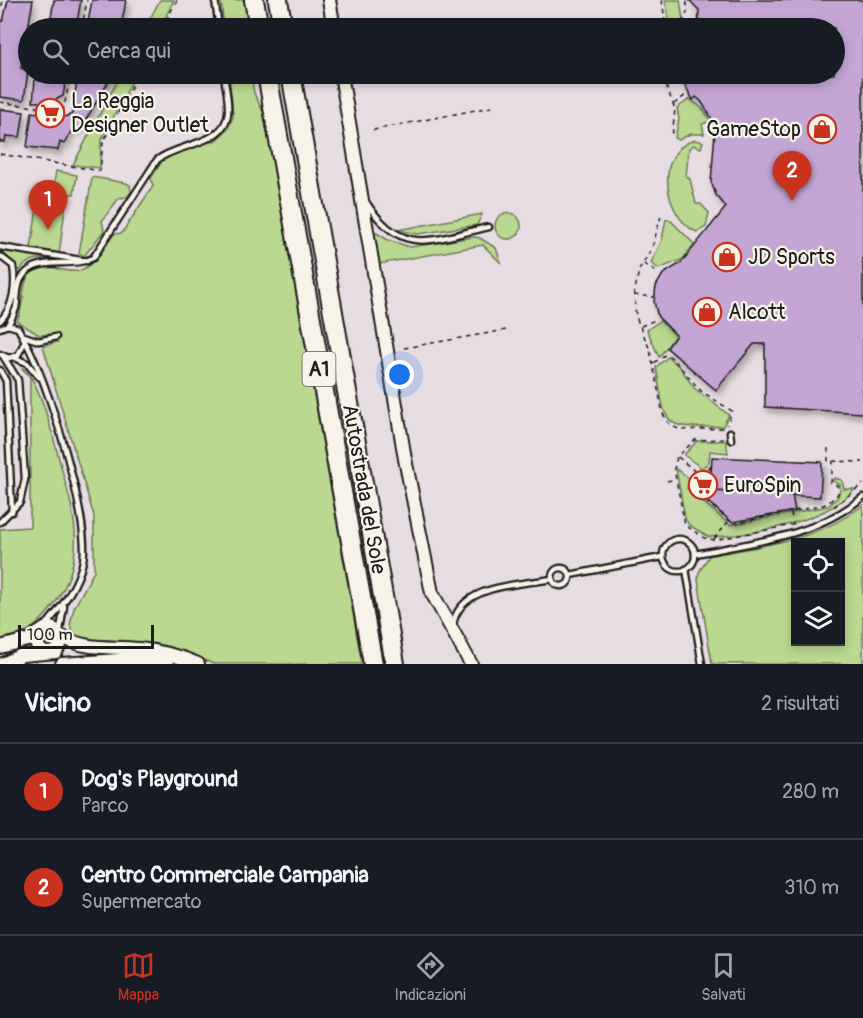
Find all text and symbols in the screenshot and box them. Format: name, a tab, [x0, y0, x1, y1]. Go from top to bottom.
search box	[18, 18, 845, 84]
icon: search	[39, 35, 72, 68]
text: Cerca qui	[87, 37, 171, 65]
place label: La Reggia Designer Outlet	[71, 88, 209, 139]
supermarket icon: La Reggia Designer Outlet	[34, 97, 66, 129]
shop icon: GameStop	[806, 113, 838, 145]
place label: GameStop	[706, 116, 801, 143]
pin: 2	[772, 152, 812, 201]
pin: 1	[28, 180, 68, 230]
shop icon: JD Sports	[711, 241, 743, 273]
place label: JD Sports	[748, 244, 835, 271]
shop icon: Alcott	[691, 296, 723, 328]
place label: Alcott	[728, 299, 786, 326]
road number: A1	[302, 352, 336, 386]
your location	[385, 360, 414, 389]
street label: Autostrada del Sole	[336, 402, 392, 577]
supermarket icon: EuroSpin	[687, 469, 719, 501]
place label: EuroSpin	[724, 472, 801, 499]
map controls	[791, 538, 845, 646]
button: locate	[791, 538, 845, 592]
button: layers	[791, 592, 845, 646]
scale bar	[18, 622, 154, 650]
text: 100 m	[27, 625, 73, 645]
text: Vicino	[24, 687, 91, 719]
text: 2 risultati	[761, 691, 839, 716]
text: Dog's Playground	[81, 765, 238, 793]
text: 1	[40, 779, 47, 804]
text: 280 m	[782, 779, 839, 804]
text: Parco	[81, 793, 129, 818]
text: Centro Commerciale Campania	[81, 861, 369, 889]
text: 2	[38, 875, 49, 900]
text: 310 m	[784, 875, 839, 900]
text: Supermercato	[81, 889, 202, 914]
tab: Mappa	[118, 949, 159, 1005]
tab: Indicazioni	[395, 949, 466, 1005]
tab: Salvati	[701, 949, 745, 1005]

